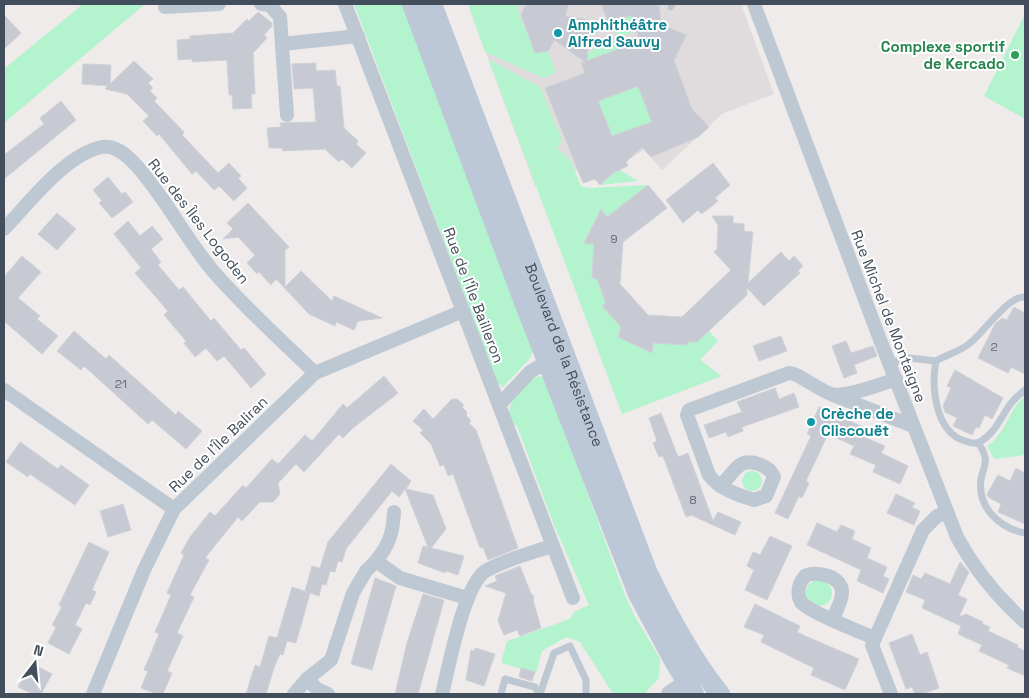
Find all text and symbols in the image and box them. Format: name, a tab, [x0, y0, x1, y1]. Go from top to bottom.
place label: Amphithéâtre Alfred Sauvy	[568, 15, 667, 51]
marker: Amphithéâtre Alfred Sauvy	[552, 27, 564, 39]
place label: Complexe sportif de Kercado	[881, 37, 1005, 73]
marker: Complexe sportif de Kercado	[1009, 49, 1021, 61]
street label: Rue des Îles Logoden	[144, 155, 254, 287]
street label: Rue de l'Île Bailleron	[439, 225, 509, 365]
street label: Rue Michel de Montaigne	[847, 227, 931, 405]
house number: 9	[610, 231, 618, 247]
street label: Boulevard de la Résistance	[522, 260, 608, 449]
house number: 2	[990, 339, 998, 355]
house number: 21	[115, 376, 127, 392]
street label: Rue de l'Île Baliran	[164, 392, 272, 496]
place label: Crèche de Cliscouët	[821, 404, 894, 440]
marker: Crèche de Cliscouët	[805, 416, 817, 428]
house number: 8	[689, 492, 697, 508]
north arrow	[10, 638, 60, 688]
text: N	[32, 641, 46, 660]

